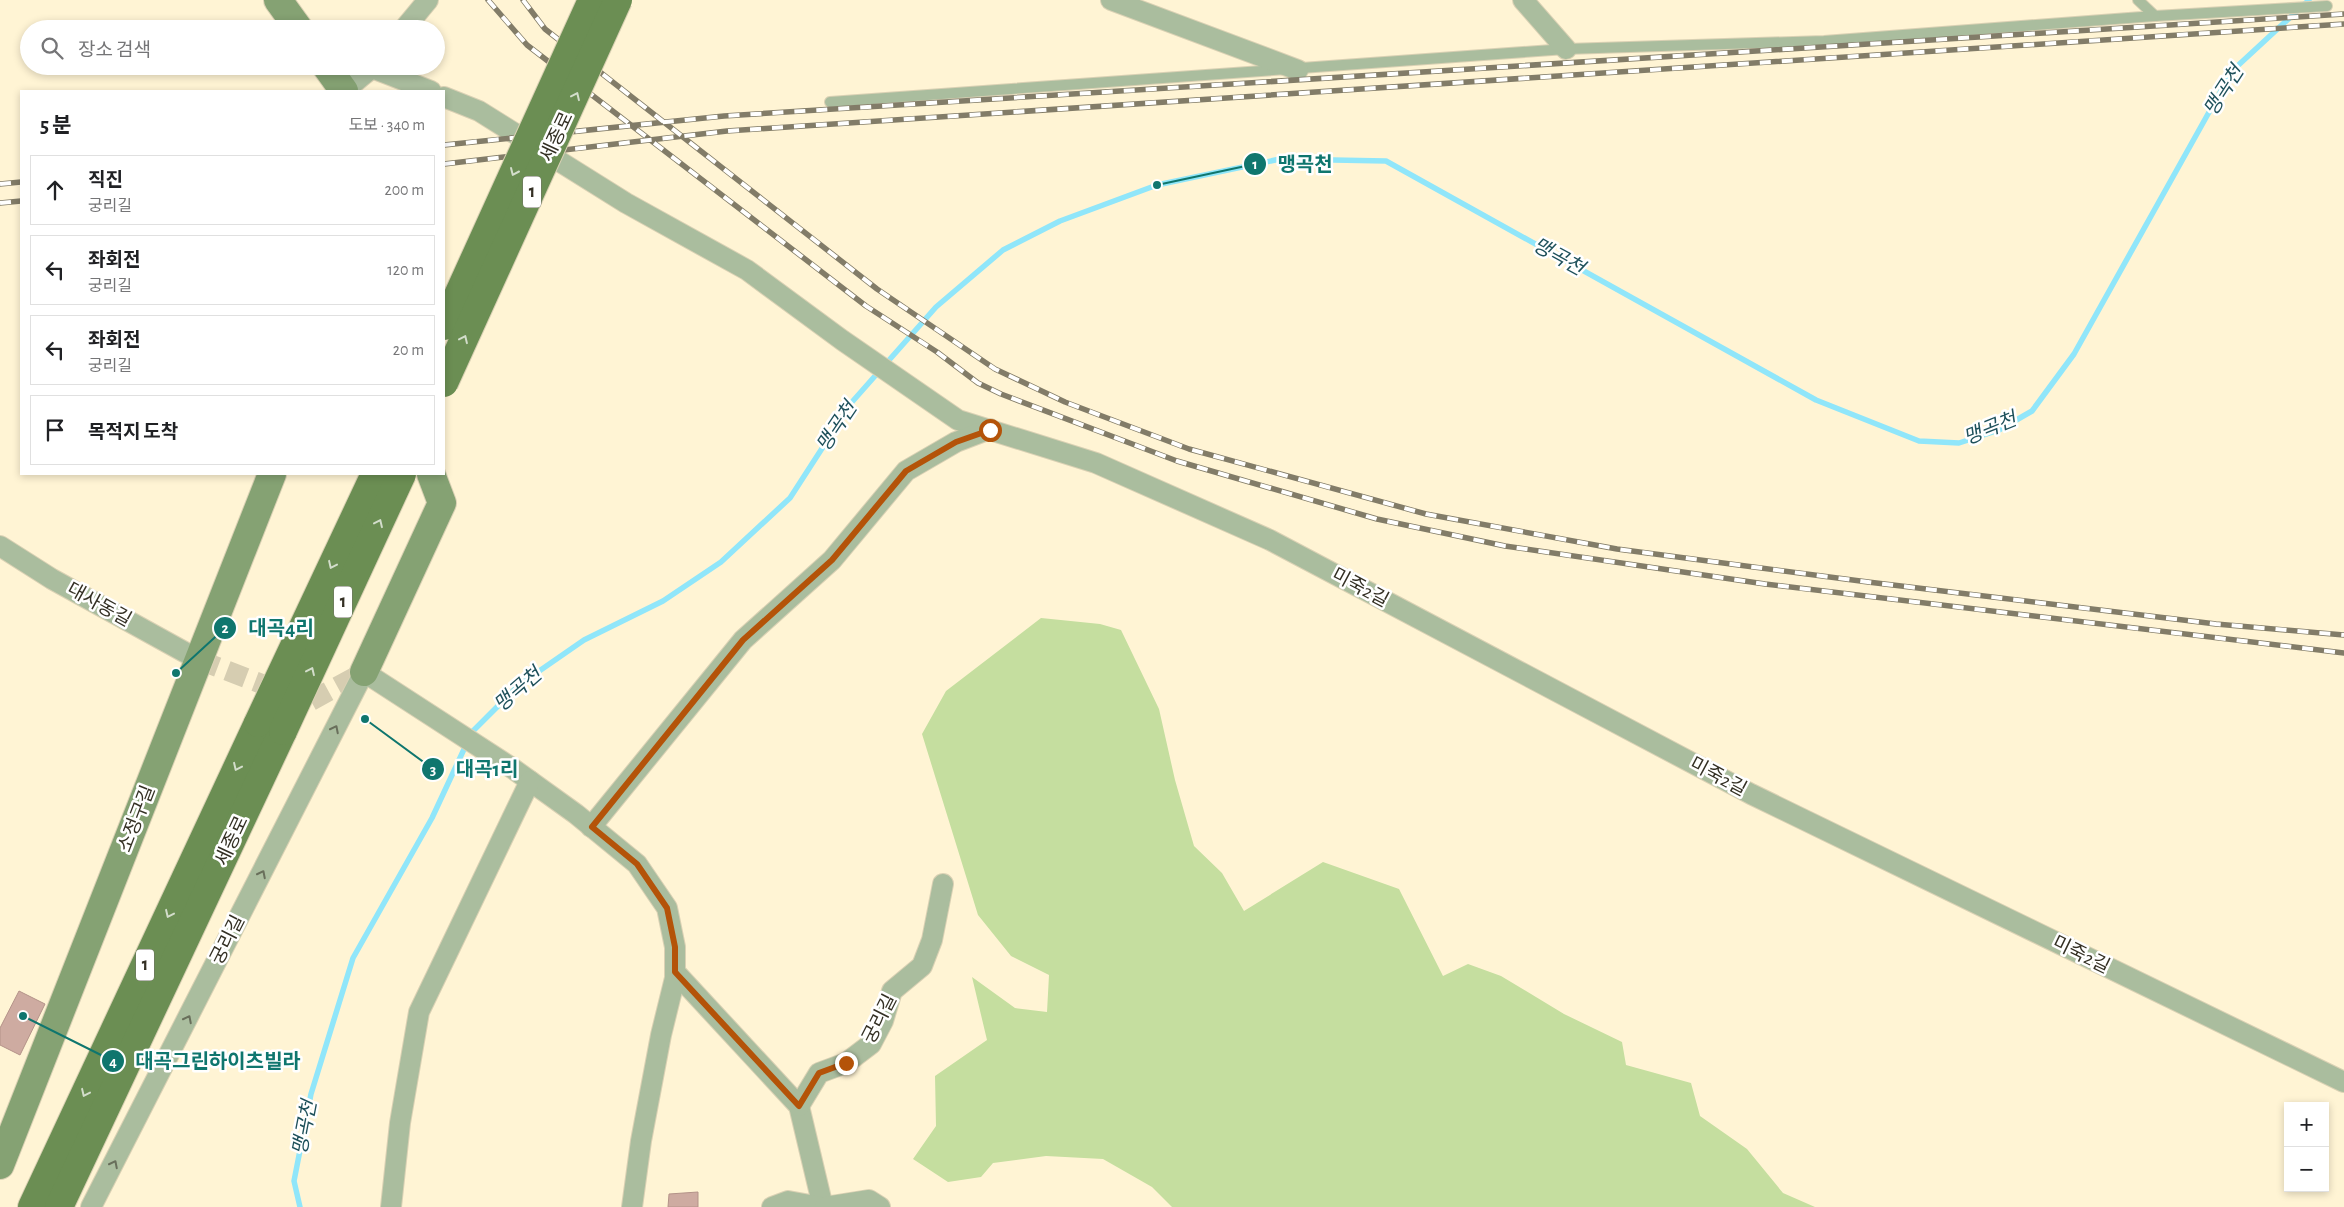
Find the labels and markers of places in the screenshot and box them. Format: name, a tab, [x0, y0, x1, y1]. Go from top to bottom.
callout: 맹곡천	[1243, 146, 1343, 181]
callout: 대곡4리	[213, 610, 323, 645]
callout: 대곡1리	[421, 752, 528, 787]
callout: 대곡그린하이츠빌라	[100, 1044, 311, 1079]

